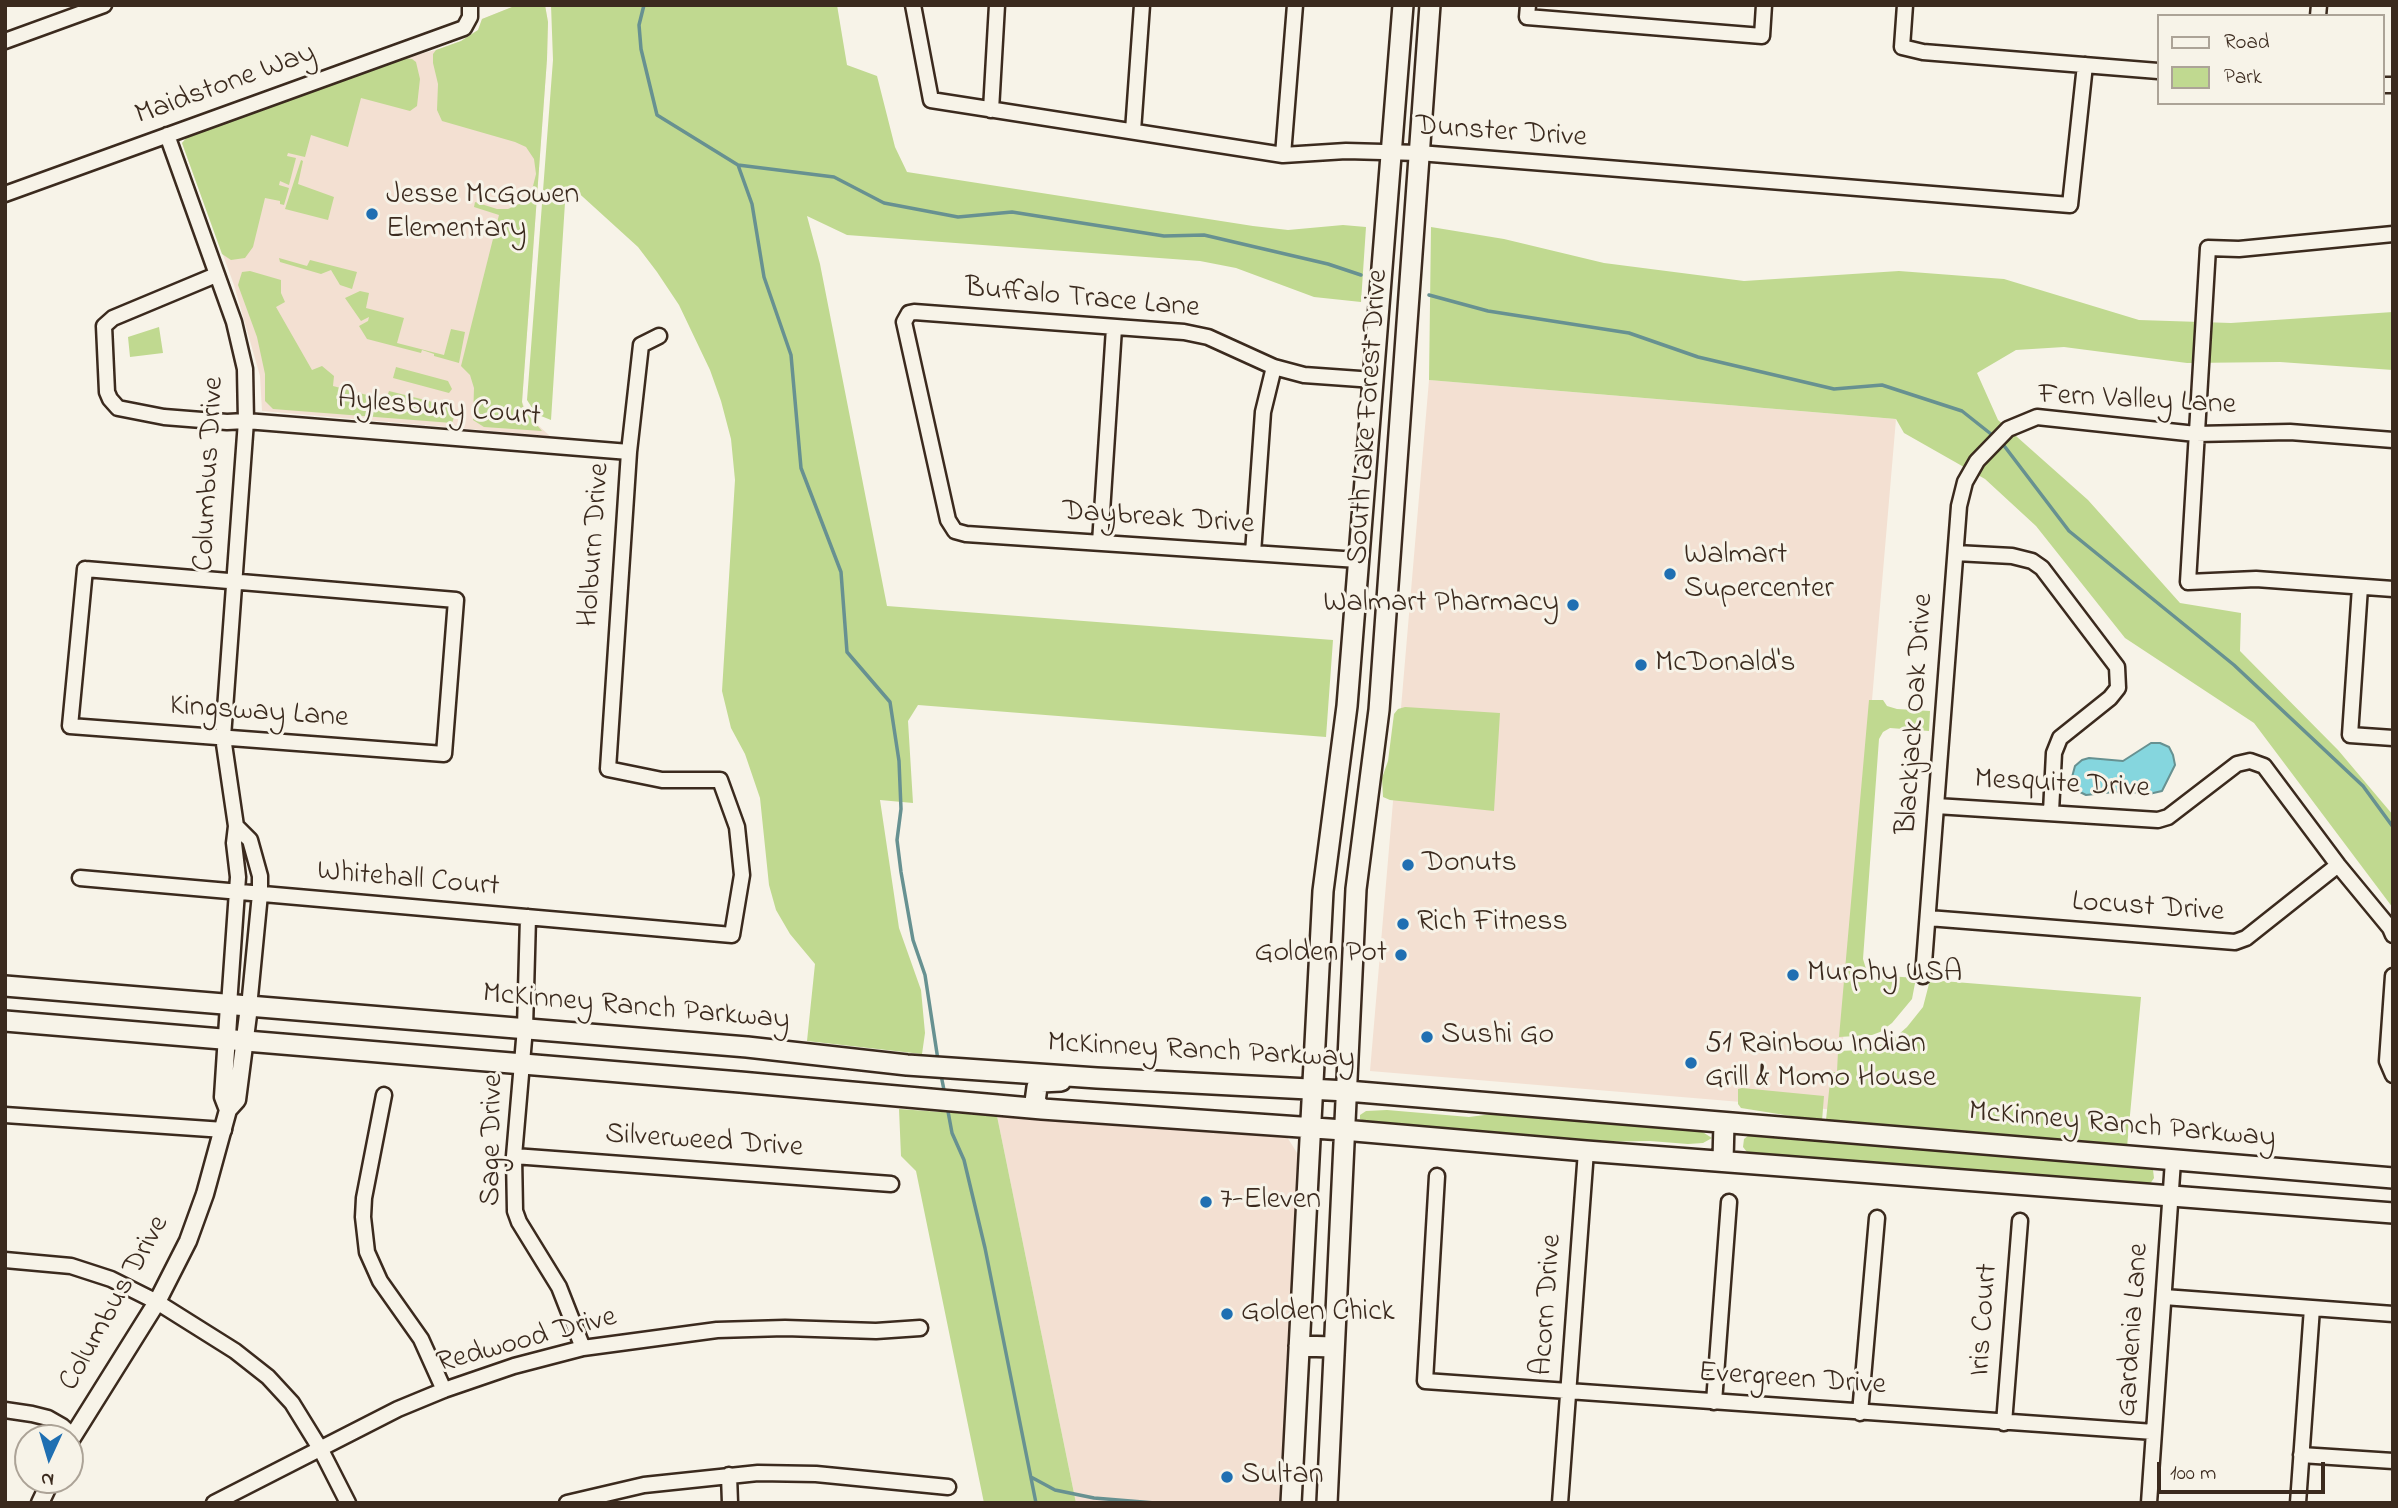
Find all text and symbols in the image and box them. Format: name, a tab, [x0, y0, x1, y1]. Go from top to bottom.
legend	[2156, 14, 2384, 105]
text: Road	[2224, 28, 2270, 58]
street label: Maidstone Way	[131, 37, 321, 135]
text: Park	[2224, 63, 2262, 93]
street label: Dunster Drive	[1414, 110, 1588, 158]
place label: Jesse McGowen Elementary	[386, 179, 579, 249]
marker: Jesse McGowen Elementary	[364, 206, 380, 222]
street label: South Lake Forest Drive	[1342, 268, 1398, 566]
street label: Buffalo Trace Lane	[963, 272, 1201, 328]
street label: Columbus Drive	[188, 376, 234, 572]
street label: Fern Valley Lane	[2037, 379, 2237, 425]
street label: Aylesbury Court	[336, 383, 542, 437]
street label: Holburn Drive	[572, 462, 620, 628]
street label: Daybreak Drive	[1060, 495, 1256, 545]
place label: Walmart Supercenter	[1684, 539, 1834, 610]
marker: Walmart Supercenter	[1662, 566, 1678, 582]
place label: Walmart Pharmacy	[1323, 587, 1559, 623]
street label: Blackjack Oak Drive	[1891, 592, 1943, 836]
marker: Walmart Pharmacy	[1565, 597, 1581, 613]
place label: McDonald's	[1655, 647, 1795, 683]
marker: McDonald's	[1633, 657, 1649, 673]
street label: Kingsway Lane	[168, 690, 350, 738]
street label: Mesquite Drive	[1973, 763, 2151, 809]
place label: Donuts	[1422, 847, 1517, 883]
street label: Whitehall Court	[315, 855, 501, 907]
marker: Donuts	[1400, 857, 1416, 873]
street label: Locust Drive	[2071, 886, 2225, 932]
place label: Rich Fitness	[1417, 906, 1568, 942]
marker: Rich Fitness	[1395, 916, 1411, 932]
place label: Golden Pot	[1255, 937, 1387, 973]
marker: Golden Pot	[1393, 947, 1409, 963]
place label: Murphy USA	[1807, 957, 1962, 993]
marker: Murphy USA	[1785, 967, 1801, 983]
street label: McKinney Ranch Parkway	[481, 978, 791, 1040]
place label: Sushi Go	[1441, 1019, 1554, 1055]
street label: McKinney Ranch Parkway	[1046, 1027, 1356, 1079]
place label: 51 Rainbow Indian Grill & Momo House	[1705, 1028, 1936, 1098]
marker: Sushi Go	[1419, 1029, 1435, 1045]
marker: 51 Rainbow Indian Grill & Momo House	[1683, 1055, 1699, 1071]
street label: Sage Drive	[475, 1073, 513, 1207]
street label: McKinney Ranch Parkway	[1967, 1096, 2277, 1158]
street label: Silverweed Drive	[604, 1118, 804, 1168]
place label: 7-Eleven	[1220, 1184, 1321, 1220]
marker: 7-Eleven	[1198, 1194, 1214, 1210]
street label: Columbus Drive	[53, 1210, 179, 1398]
street label: Acorn Drive	[1526, 1233, 1572, 1377]
street label: Gardenia Lane	[2111, 1242, 2159, 1418]
street label: Iris Court	[1964, 1262, 2008, 1378]
place label: Golden Chick	[1241, 1296, 1395, 1332]
street label: Redwood Drive	[433, 1301, 621, 1383]
marker: Golden Chick	[1219, 1306, 1235, 1322]
street label: Evergreen Drive	[1697, 1356, 1887, 1406]
north arrow	[14, 1424, 84, 1494]
scale bar	[2160, 1448, 2328, 1492]
place label: Sultan	[1241, 1459, 1323, 1495]
text: 100 m	[2170, 1459, 2216, 1489]
text: N	[40, 1465, 55, 1492]
marker: Sultan	[1219, 1469, 1235, 1485]

